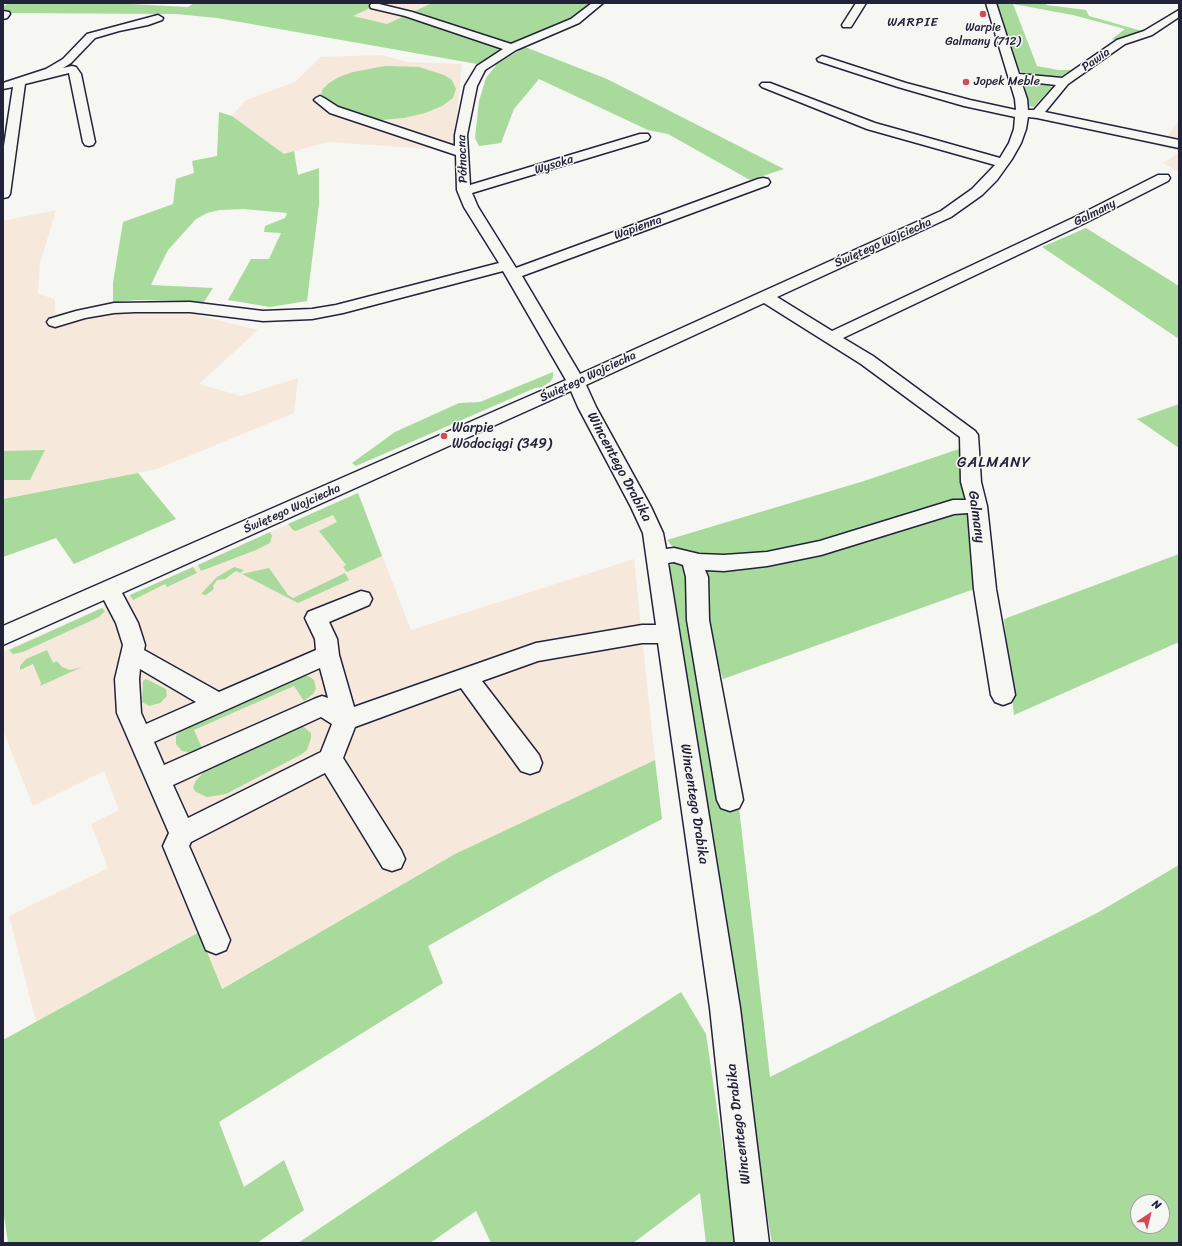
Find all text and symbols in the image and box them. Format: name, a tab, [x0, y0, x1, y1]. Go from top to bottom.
marker: Warpie Galmany (712)	[978, 9, 988, 19]
district label: WARPIE	[888, 15, 938, 31]
place label: Warpie Galmany (712)	[945, 21, 1021, 49]
street label: Pawia	[1079, 45, 1113, 75]
place label: Jopek Meble	[974, 75, 1040, 89]
marker: Jopek Meble	[961, 77, 971, 87]
street label: Północna	[455, 135, 471, 183]
street label: Wysoka	[533, 152, 575, 178]
street label: Galmany	[1072, 196, 1118, 230]
street label: Wapienna	[612, 213, 664, 243]
street label: Świętego Wojciecha	[832, 215, 934, 271]
street label: Świętego Wojciecha	[538, 348, 638, 406]
street label: Wincentego Drabika	[583, 409, 655, 525]
place label: Warpie Wodociągi (349)	[452, 420, 552, 452]
marker: Warpie Wodociągi (349)	[439, 431, 449, 441]
district label: GALMANY	[957, 454, 1031, 472]
street label: Świętego Wojciecha	[241, 481, 343, 537]
street label: Galmany	[964, 490, 988, 544]
street label: Wincentego Drabika	[676, 743, 712, 865]
street label: Wincentego Drabika	[723, 1063, 755, 1185]
north arrow	[1130, 1194, 1170, 1234]
text: N	[1148, 1195, 1165, 1215]

